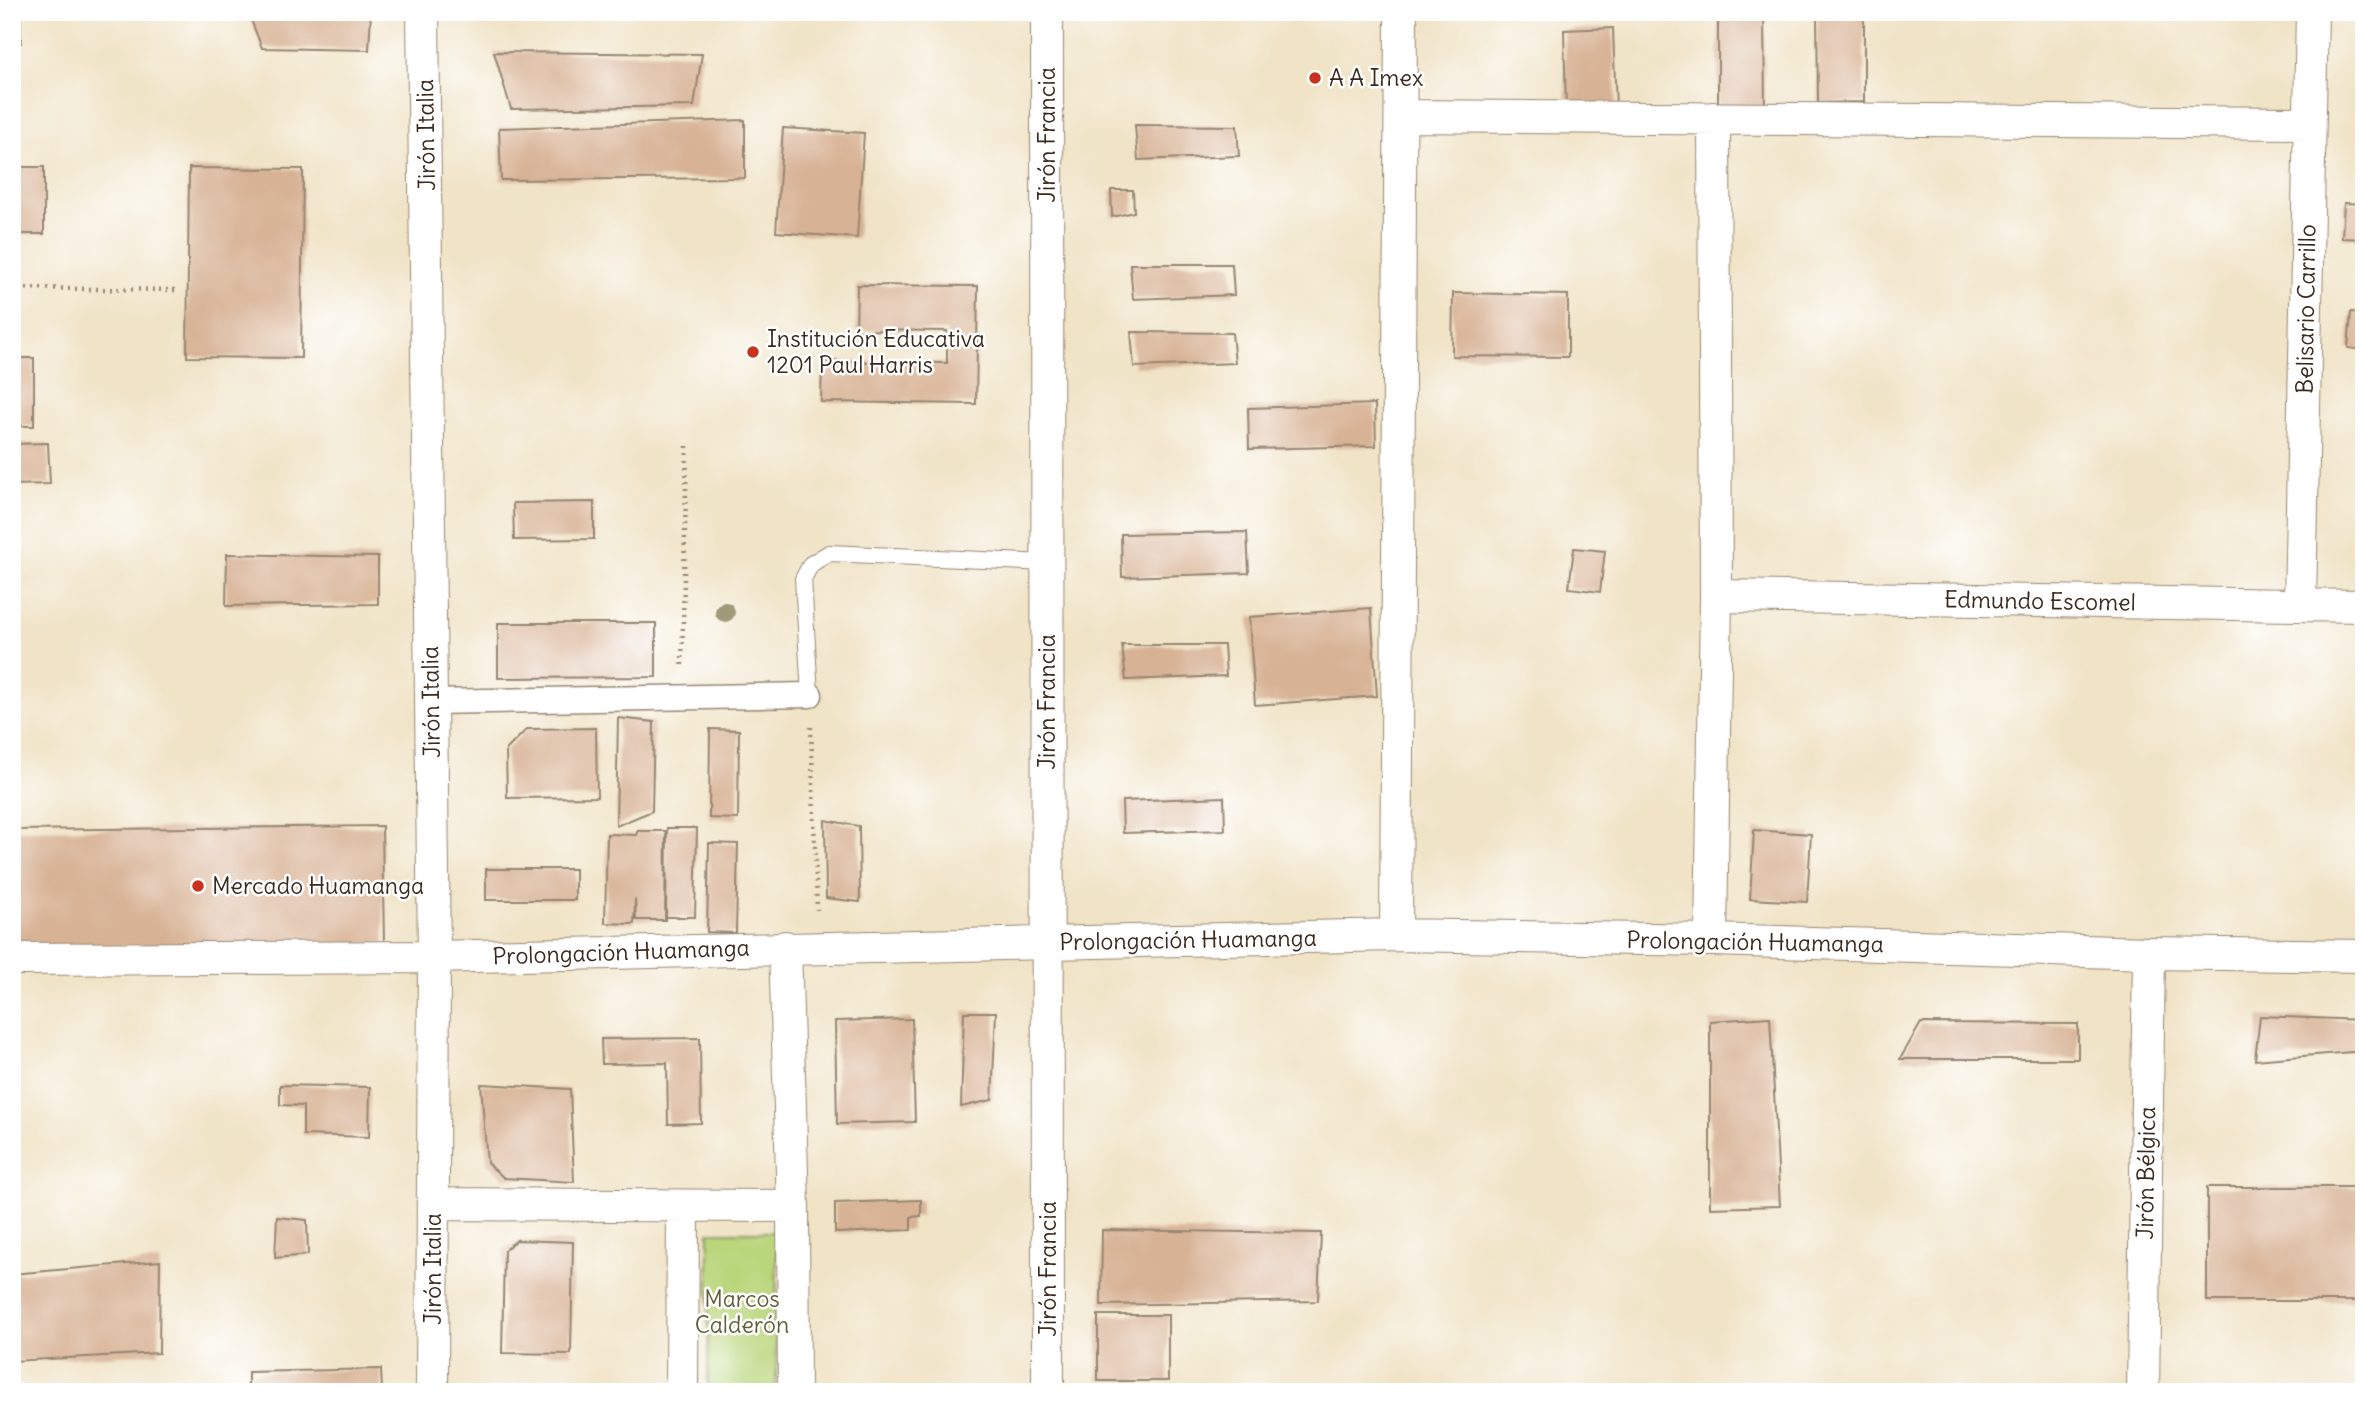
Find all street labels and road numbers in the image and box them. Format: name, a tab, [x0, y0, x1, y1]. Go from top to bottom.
street label: Jirón Francia	[1032, 67, 1061, 203]
street label: Jirón Italia	[410, 79, 441, 191]
street label: Belisario Carrillo	[2290, 224, 2321, 394]
street label: Edmundo Escomel	[1944, 584, 2136, 617]
street label: Jirón Francia	[1032, 634, 1061, 770]
street label: Jirón Italia	[415, 646, 446, 758]
street label: Prolongación Huamanga	[1059, 923, 1317, 956]
street label: Prolongación Huamanga	[1626, 925, 1884, 958]
street label: Prolongación Huamanga	[492, 933, 750, 970]
street label: Jirón Bélgica	[2130, 1106, 2161, 1240]
street label: Jirón Francia	[1033, 1201, 1062, 1337]
street label: Jirón Italia	[418, 1213, 447, 1325]

